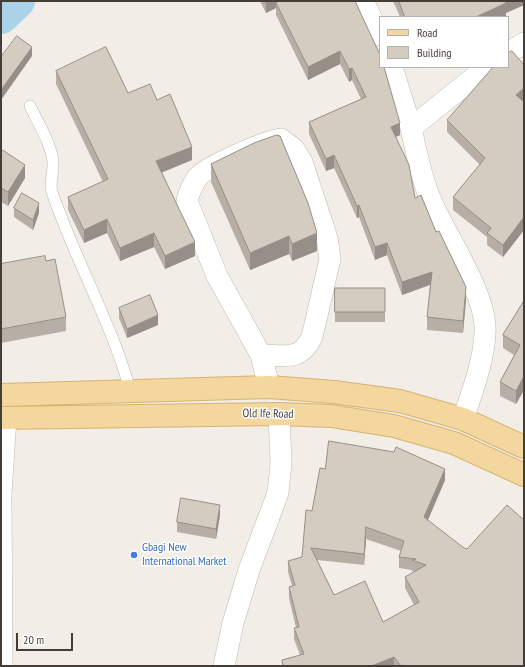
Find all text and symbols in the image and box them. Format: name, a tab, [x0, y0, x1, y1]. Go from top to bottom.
legend	[379, 16, 509, 68]
text: Road	[417, 25, 437, 40]
text: Building	[417, 45, 452, 60]
street label: Old Ife Road	[242, 406, 294, 422]
place label: Gbagi New International Market	[142, 541, 227, 569]
marker: Gbagi New International Market	[129, 550, 139, 560]
scale bar	[18, 625, 75, 651]
text: 20 m	[23, 632, 44, 647]

